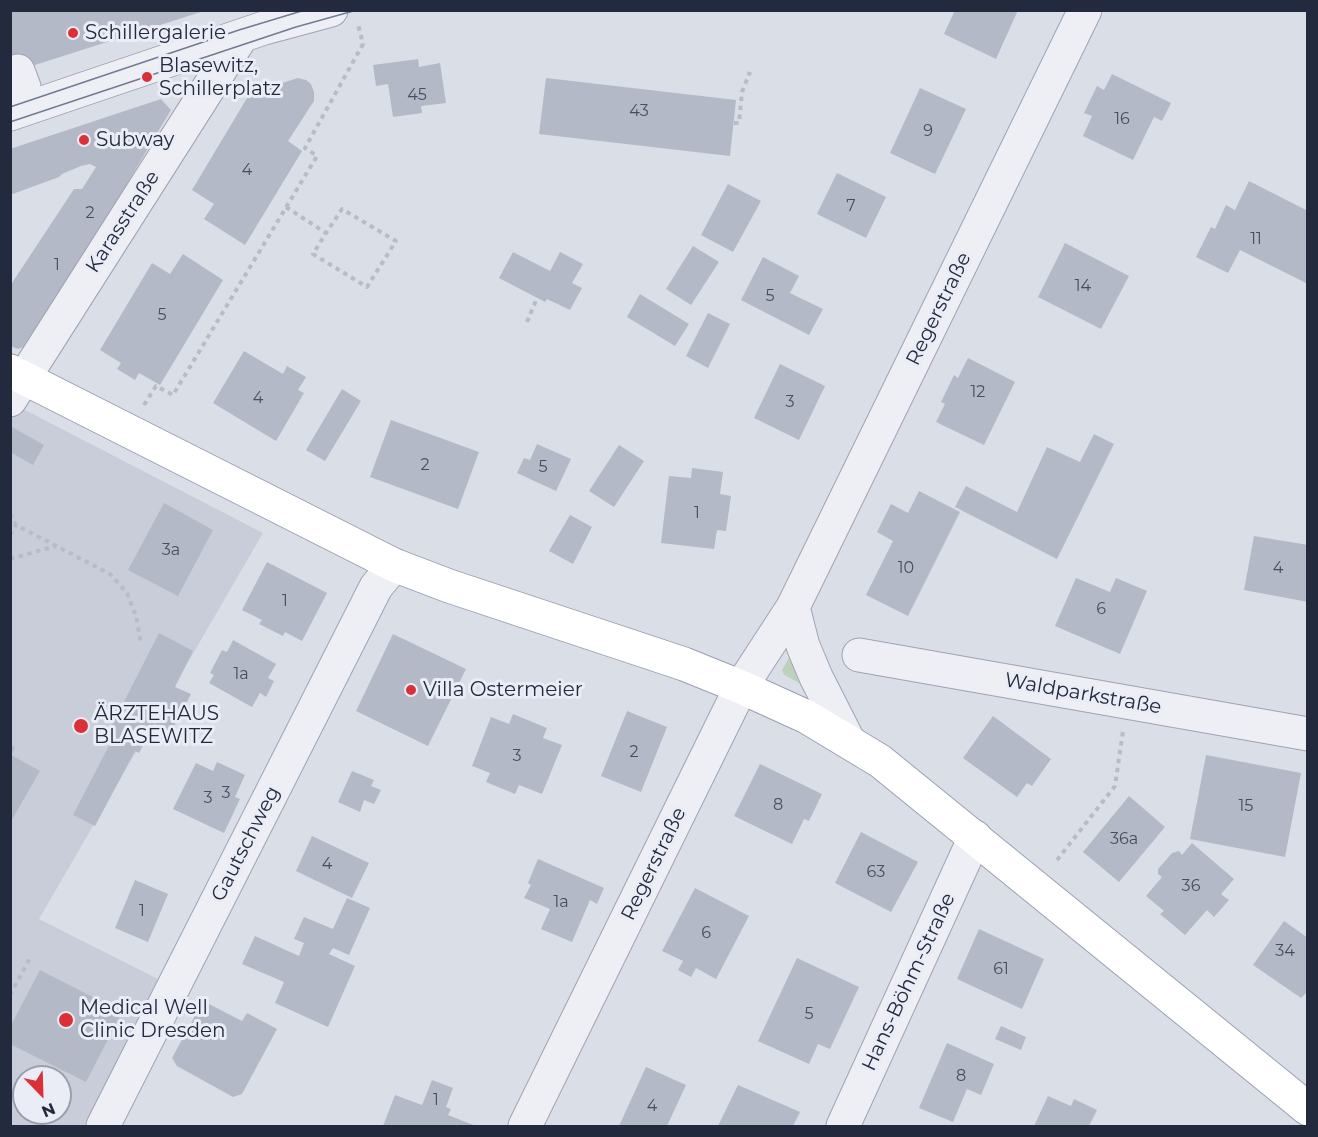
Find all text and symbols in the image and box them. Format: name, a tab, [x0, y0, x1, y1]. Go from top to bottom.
place label: Schillergalerie	[85, 21, 226, 45]
marker: Schillergalerie	[66, 26, 80, 40]
place label: Blasewitz, Schillerplatz	[159, 54, 281, 101]
marker: Blasewitz, Schillerplatz	[140, 70, 154, 84]
house number: 45	[407, 85, 427, 105]
house number: 43	[629, 101, 649, 121]
house number: 16	[1114, 109, 1130, 129]
house number: 9	[923, 121, 933, 141]
place label: Subway	[96, 128, 174, 152]
marker: Subway	[77, 133, 91, 147]
house number: 4	[242, 160, 252, 180]
street label: Karasstraße	[81, 166, 165, 278]
house number: 7	[846, 196, 856, 216]
house number: 2	[85, 203, 95, 223]
house number: 11	[1250, 229, 1262, 249]
street label: Regerstraße	[901, 249, 977, 369]
house number: 1	[54, 255, 60, 275]
house number: 14	[1075, 276, 1091, 296]
house number: 5	[765, 286, 775, 306]
house number: 5	[157, 305, 167, 325]
house number: 12	[971, 382, 985, 402]
house number: 4	[253, 388, 263, 408]
house number: 3	[785, 392, 795, 412]
house number: 2	[420, 455, 430, 475]
house number: 5	[538, 457, 548, 477]
house number: 1	[694, 503, 700, 523]
house number: 3a	[162, 540, 180, 560]
house number: 10	[898, 558, 914, 578]
house number: 4	[1273, 558, 1283, 578]
house number: 1	[282, 591, 288, 611]
house number: 6	[1096, 599, 1106, 619]
house number: 1a	[233, 664, 249, 684]
street label: Waldparkstraße	[1003, 668, 1163, 720]
place label: Villa Ostermeier	[423, 678, 583, 702]
marker: Villa Ostermeier	[404, 683, 418, 697]
place label: ÄRZTEHAUS BLASEWITZ	[94, 702, 219, 749]
marker: ÄRZTEHAUS BLASEWITZ	[72, 717, 90, 735]
house number: 2	[629, 742, 639, 762]
house number: 3	[512, 746, 522, 766]
street label: Gautschweg	[207, 782, 285, 906]
house number: 3	[221, 783, 231, 803]
house number: 3	[203, 788, 213, 808]
house number: 8	[773, 795, 783, 815]
house number: 15	[1239, 796, 1253, 816]
street label: Regerstraße	[616, 804, 692, 924]
house number: 36a	[1110, 829, 1138, 849]
house number: 4	[322, 854, 332, 874]
house number: 63	[867, 862, 885, 882]
house number: 36	[1182, 876, 1200, 896]
street label: Hans-Böhm-Straße	[857, 889, 961, 1075]
house number: 1a	[553, 892, 569, 912]
house number: 1	[139, 901, 145, 921]
house number: 6	[701, 923, 711, 943]
house number: 34	[1275, 941, 1295, 961]
house number: 61	[993, 959, 1009, 979]
place label: Medical Well Clinic Dresden	[80, 996, 226, 1043]
house number: 5	[804, 1004, 814, 1024]
marker: Medical Well Clinic Dresden	[57, 1011, 75, 1029]
north arrow	[12, 1065, 72, 1125]
house number: 8	[956, 1066, 966, 1086]
house number: 1	[433, 1090, 439, 1110]
house number: 4	[647, 1096, 657, 1116]
text: N	[39, 1099, 58, 1121]

